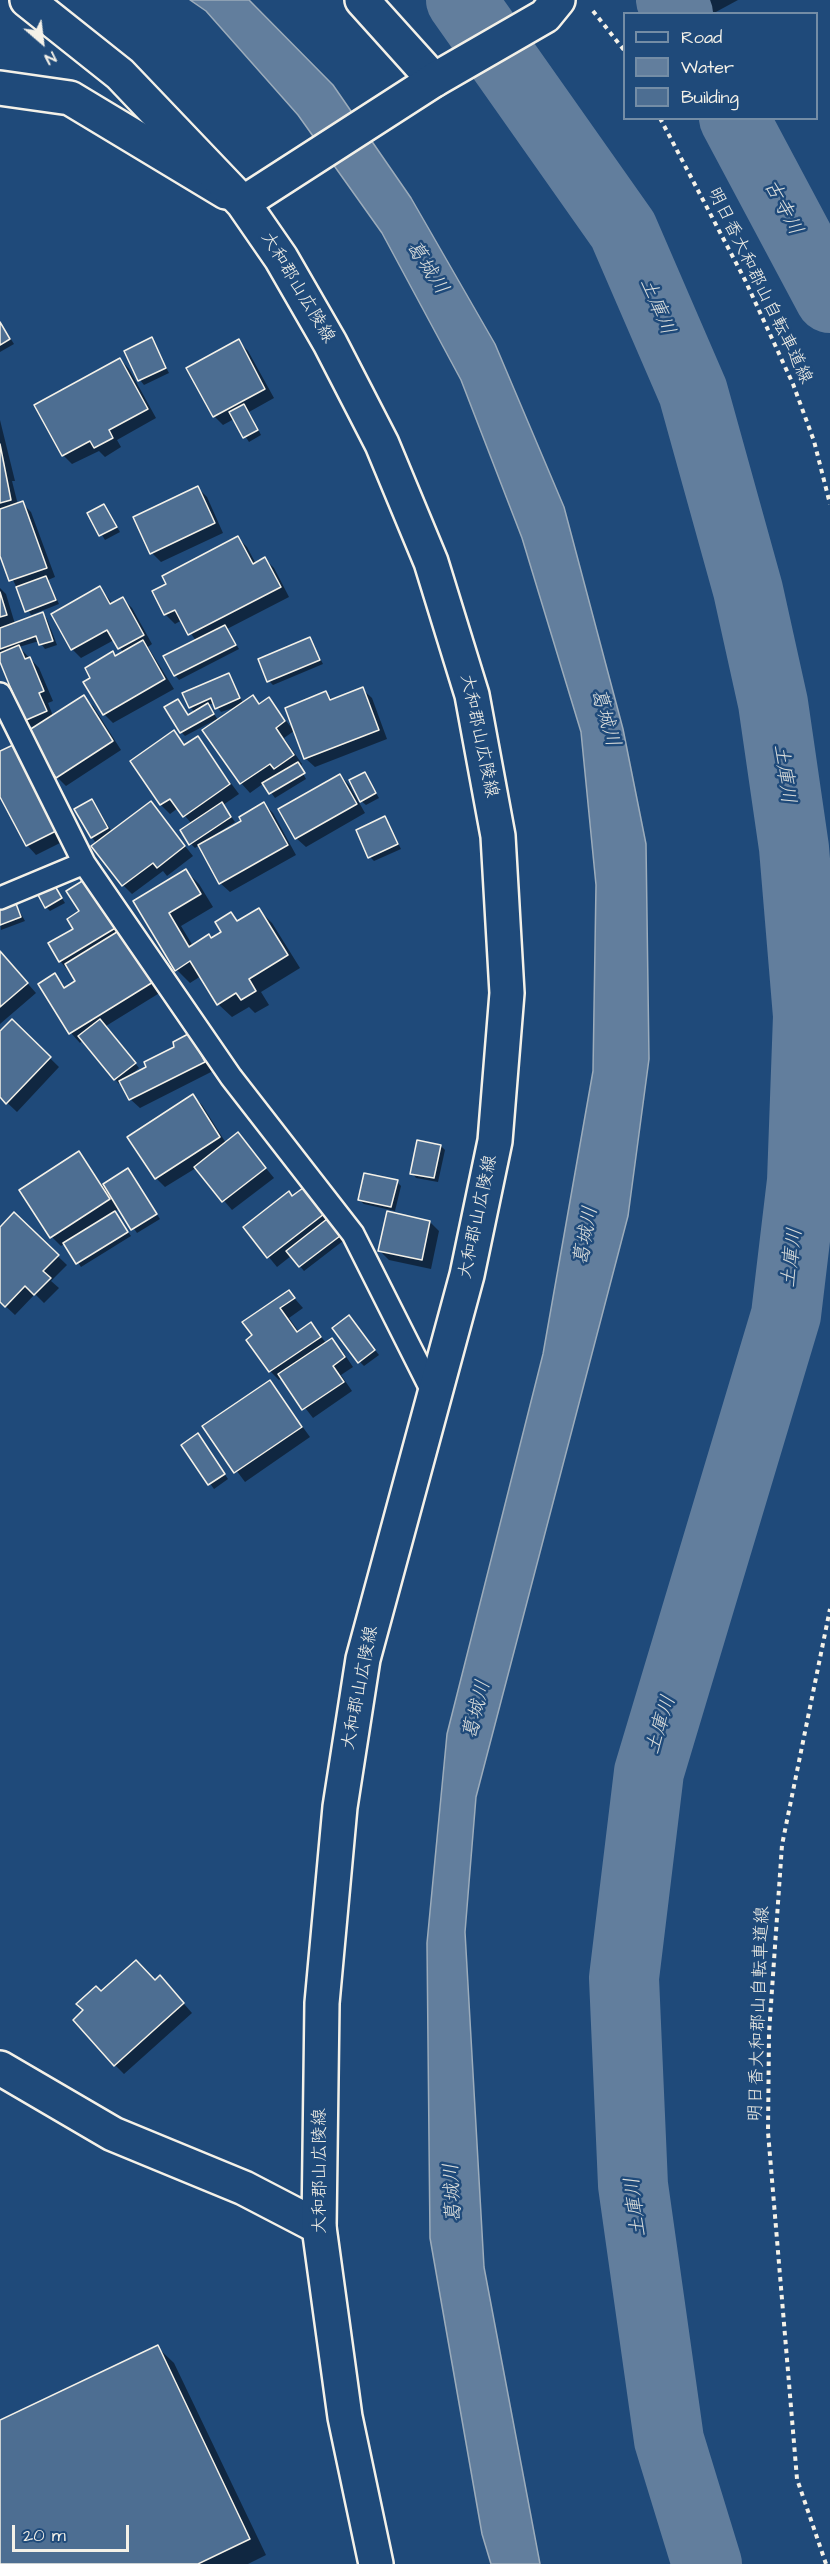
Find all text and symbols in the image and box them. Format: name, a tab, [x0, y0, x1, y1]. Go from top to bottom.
north arrow	[12, 12, 72, 72]
legend	[623, 12, 818, 120]
text: Road	[681, 25, 722, 50]
text: N	[41, 46, 60, 70]
text: Water	[681, 55, 734, 80]
text: Building	[681, 85, 739, 110]
water label: 古寺川	[757, 176, 807, 240]
street label: 明日香大和郡山自転車道線	[702, 184, 816, 388]
street label: 大和郡山広陵線	[255, 228, 339, 348]
water label: 葛城川	[400, 236, 452, 300]
water label: 土庫川	[633, 275, 679, 339]
street label: 大和郡山広陵線	[454, 672, 502, 800]
water label: 葛城川	[584, 686, 624, 750]
water label: 土庫川	[767, 743, 799, 805]
street label: 大和郡山広陵線	[455, 1153, 503, 1281]
water label: 葛城川	[570, 1204, 604, 1268]
water label: 土庫川	[777, 1227, 809, 1289]
street label: 大和郡山広陵線	[338, 1624, 384, 1752]
water label: 葛城川	[459, 1678, 497, 1742]
water label: 土庫川	[642, 1693, 682, 1757]
street label: 明日香大和郡山自転車道線	[745, 1906, 775, 2122]
street label: 大和郡山広陵線	[310, 2108, 332, 2234]
water label: 葛城川	[440, 2162, 468, 2224]
water label: 土庫川	[621, 2176, 653, 2238]
scale bar	[15, 2513, 132, 2551]
text: 20 m	[23, 2523, 66, 2548]

